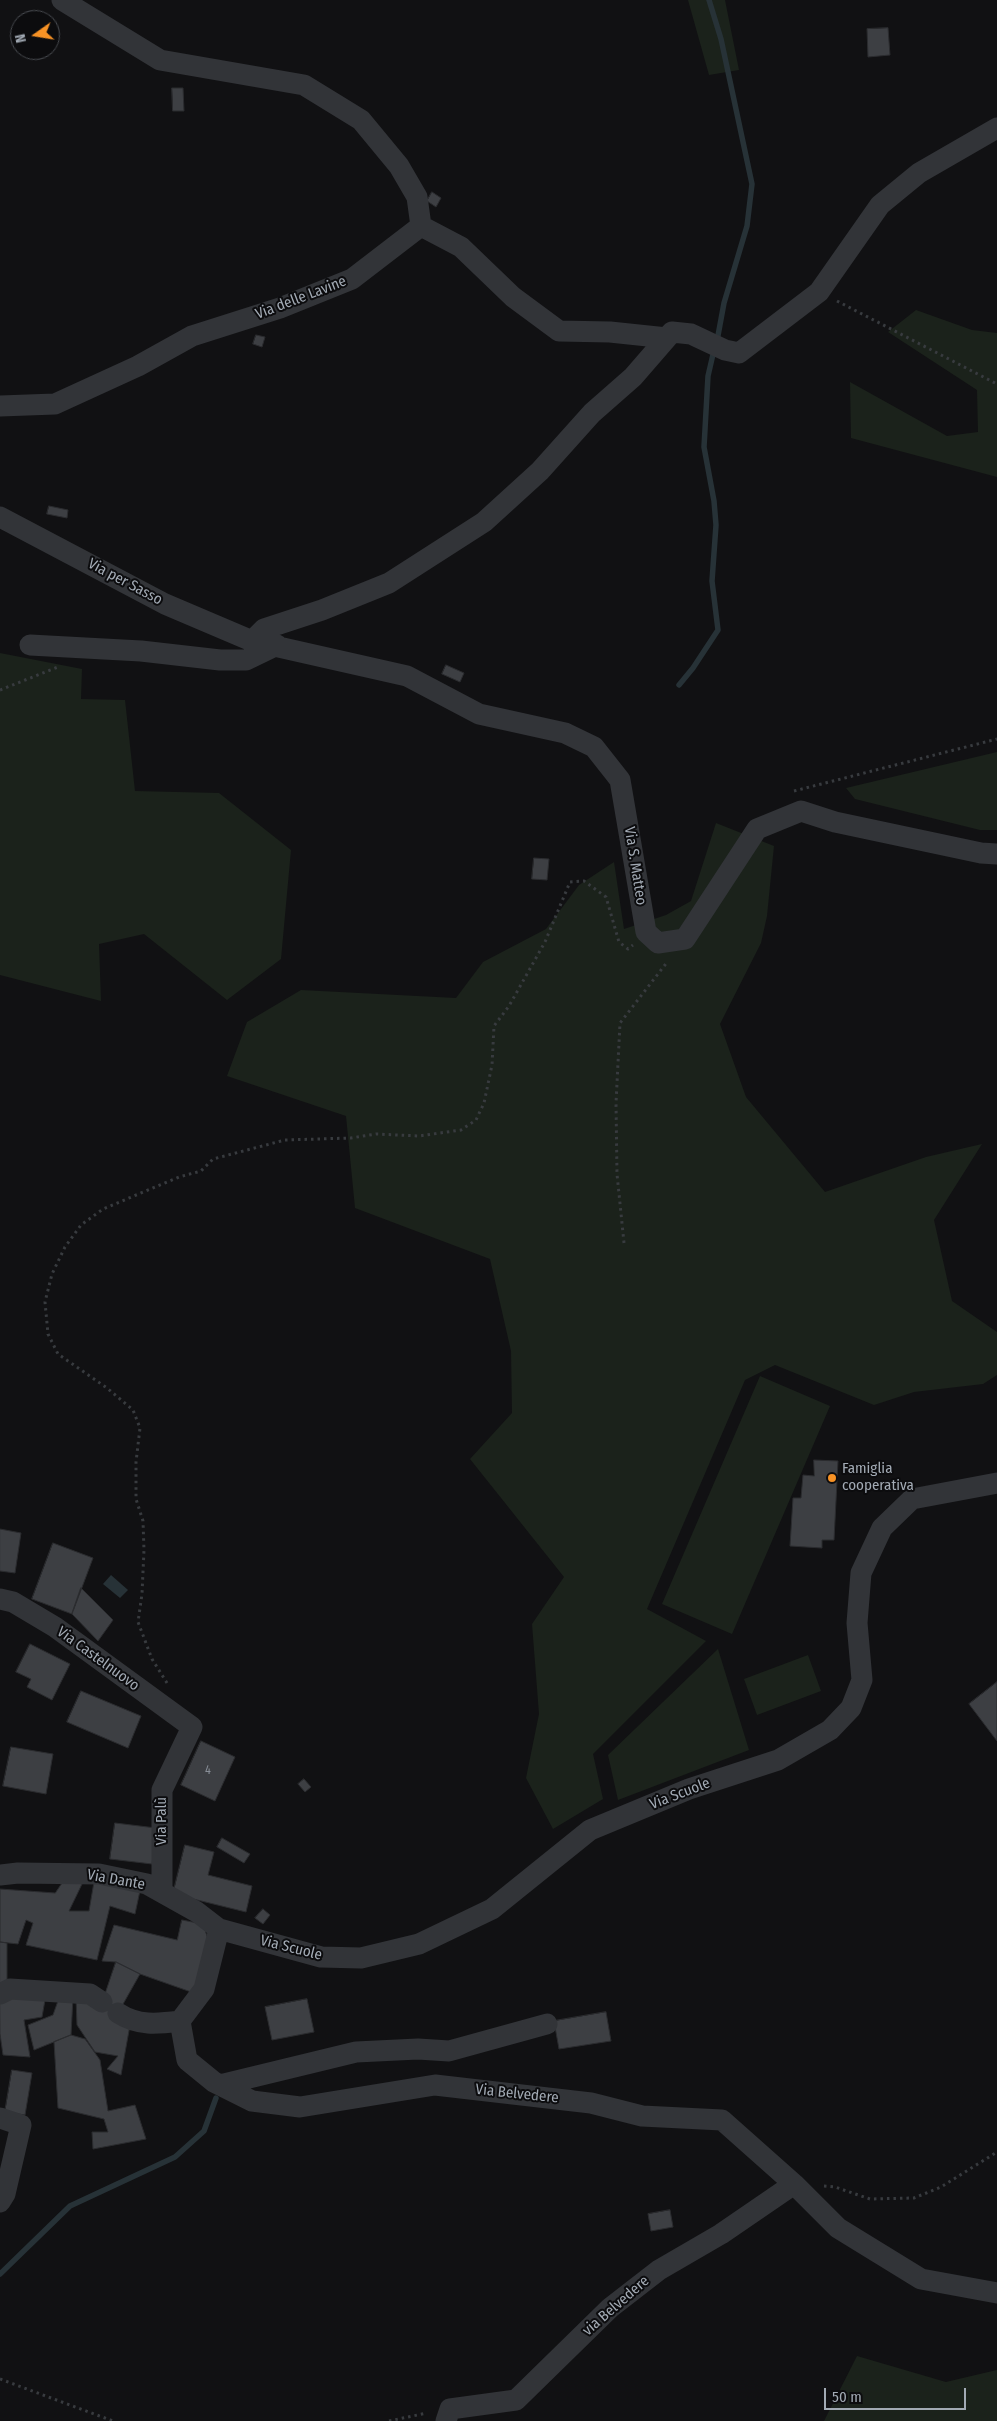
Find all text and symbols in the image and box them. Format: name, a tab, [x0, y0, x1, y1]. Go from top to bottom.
north arrow	[10, 10, 60, 60]
text: N	[12, 32, 30, 44]
street label: Via delle Lavine	[253, 272, 349, 324]
street label: Via per Sasso	[85, 555, 165, 609]
street label: Via S. Matteo	[620, 825, 650, 907]
place label: Famiglia cooperativa	[842, 1460, 914, 1495]
marker: Famiglia cooperativa	[826, 1472, 838, 1484]
street label: Via Castelnuovo	[53, 1623, 143, 1695]
house number: 4	[205, 1764, 211, 1778]
street label: Via Scuole	[647, 1774, 713, 1814]
street label: Via Palù	[153, 1797, 171, 1845]
street label: Via Dante	[86, 1866, 146, 1894]
street label: Via Scuole	[258, 1932, 324, 1964]
street label: Via Belvedere	[475, 2081, 559, 2107]
street label: via Belvedere	[579, 2272, 653, 2340]
scale bar	[827, 2378, 970, 2410]
text: 50 m	[832, 2388, 862, 2406]

